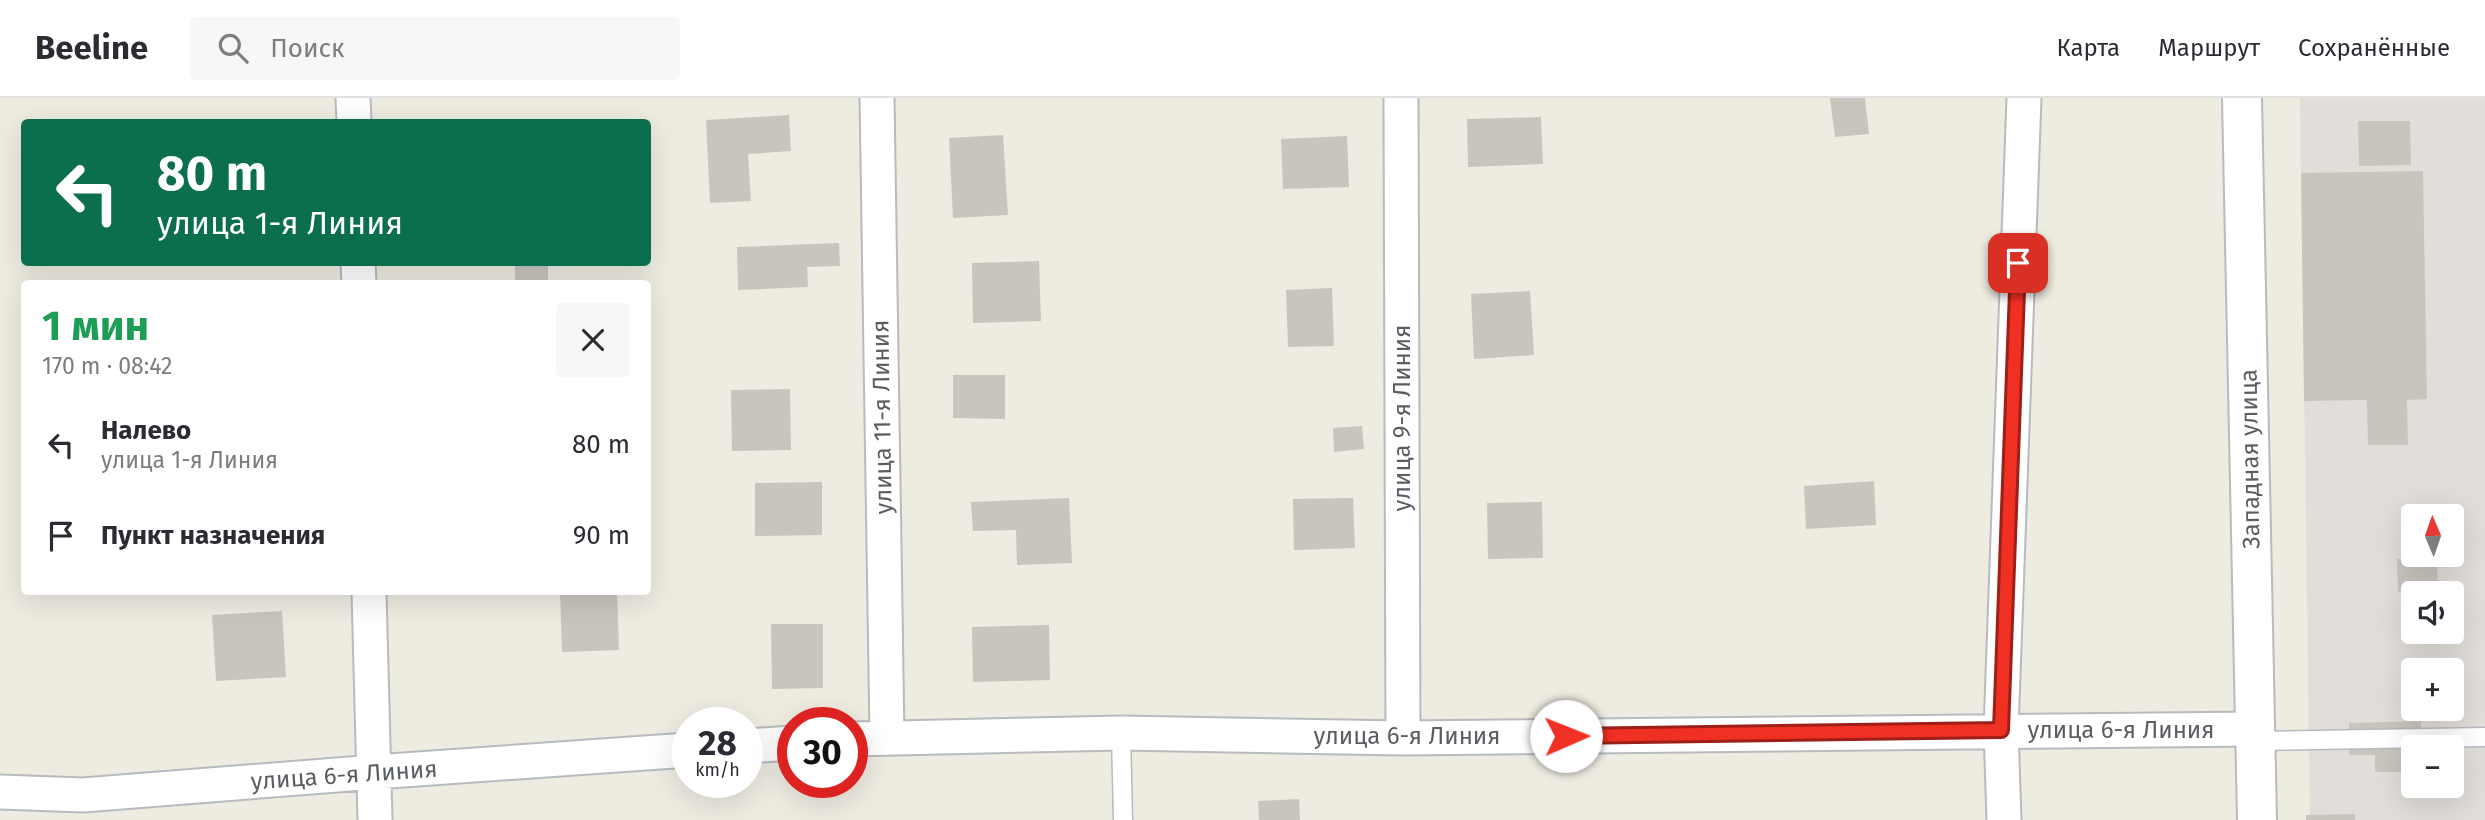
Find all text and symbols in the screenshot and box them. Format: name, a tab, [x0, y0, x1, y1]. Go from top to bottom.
search box	[190, 17, 680, 80]
text: Beeline	[35, 28, 148, 68]
icon: search	[214, 29, 252, 67]
text: Поиск	[270, 33, 344, 64]
text: Карта	[2057, 34, 2120, 62]
text: Маршрут	[2158, 34, 2260, 62]
text: Сохранённые	[2298, 34, 2450, 62]
text: 80 m	[157, 144, 267, 203]
icon: left	[42, 147, 133, 238]
text: улица 1-я Линия	[157, 204, 403, 242]
pin	[1988, 233, 2048, 293]
icon: arrive	[1999, 244, 2037, 282]
text: 1 мин	[42, 301, 149, 351]
button: close	[556, 303, 630, 377]
street label: улица 11-я Линия	[866, 319, 898, 515]
street label: улица 9-я Линия	[1388, 325, 1416, 511]
text: 170 m · 08:42	[42, 352, 172, 380]
street label: Западная улица	[2234, 369, 2266, 549]
text: Налево	[101, 415, 191, 446]
icon: left	[42, 426, 80, 464]
text: 80 m	[572, 429, 630, 460]
text: улица 1-я Линия	[101, 446, 278, 474]
north arrow	[2401, 504, 2464, 567]
map controls	[2401, 504, 2464, 798]
icon: arrive	[42, 517, 80, 555]
text: Пункт назначения	[101, 520, 325, 551]
text: 90 m	[573, 520, 630, 551]
button: sound	[2401, 581, 2464, 644]
button: +	[2401, 658, 2464, 721]
position arrow	[1529, 699, 1603, 773]
speed limit sign: 30	[777, 707, 868, 798]
street label: улица 6-я Линия	[2028, 716, 2214, 744]
text: 28	[698, 722, 737, 764]
street label: улица 6-я Линия	[1314, 722, 1500, 750]
button: −	[2401, 735, 2464, 798]
street label: улица 6-я Линия	[250, 755, 438, 795]
text: km/h	[695, 759, 740, 781]

